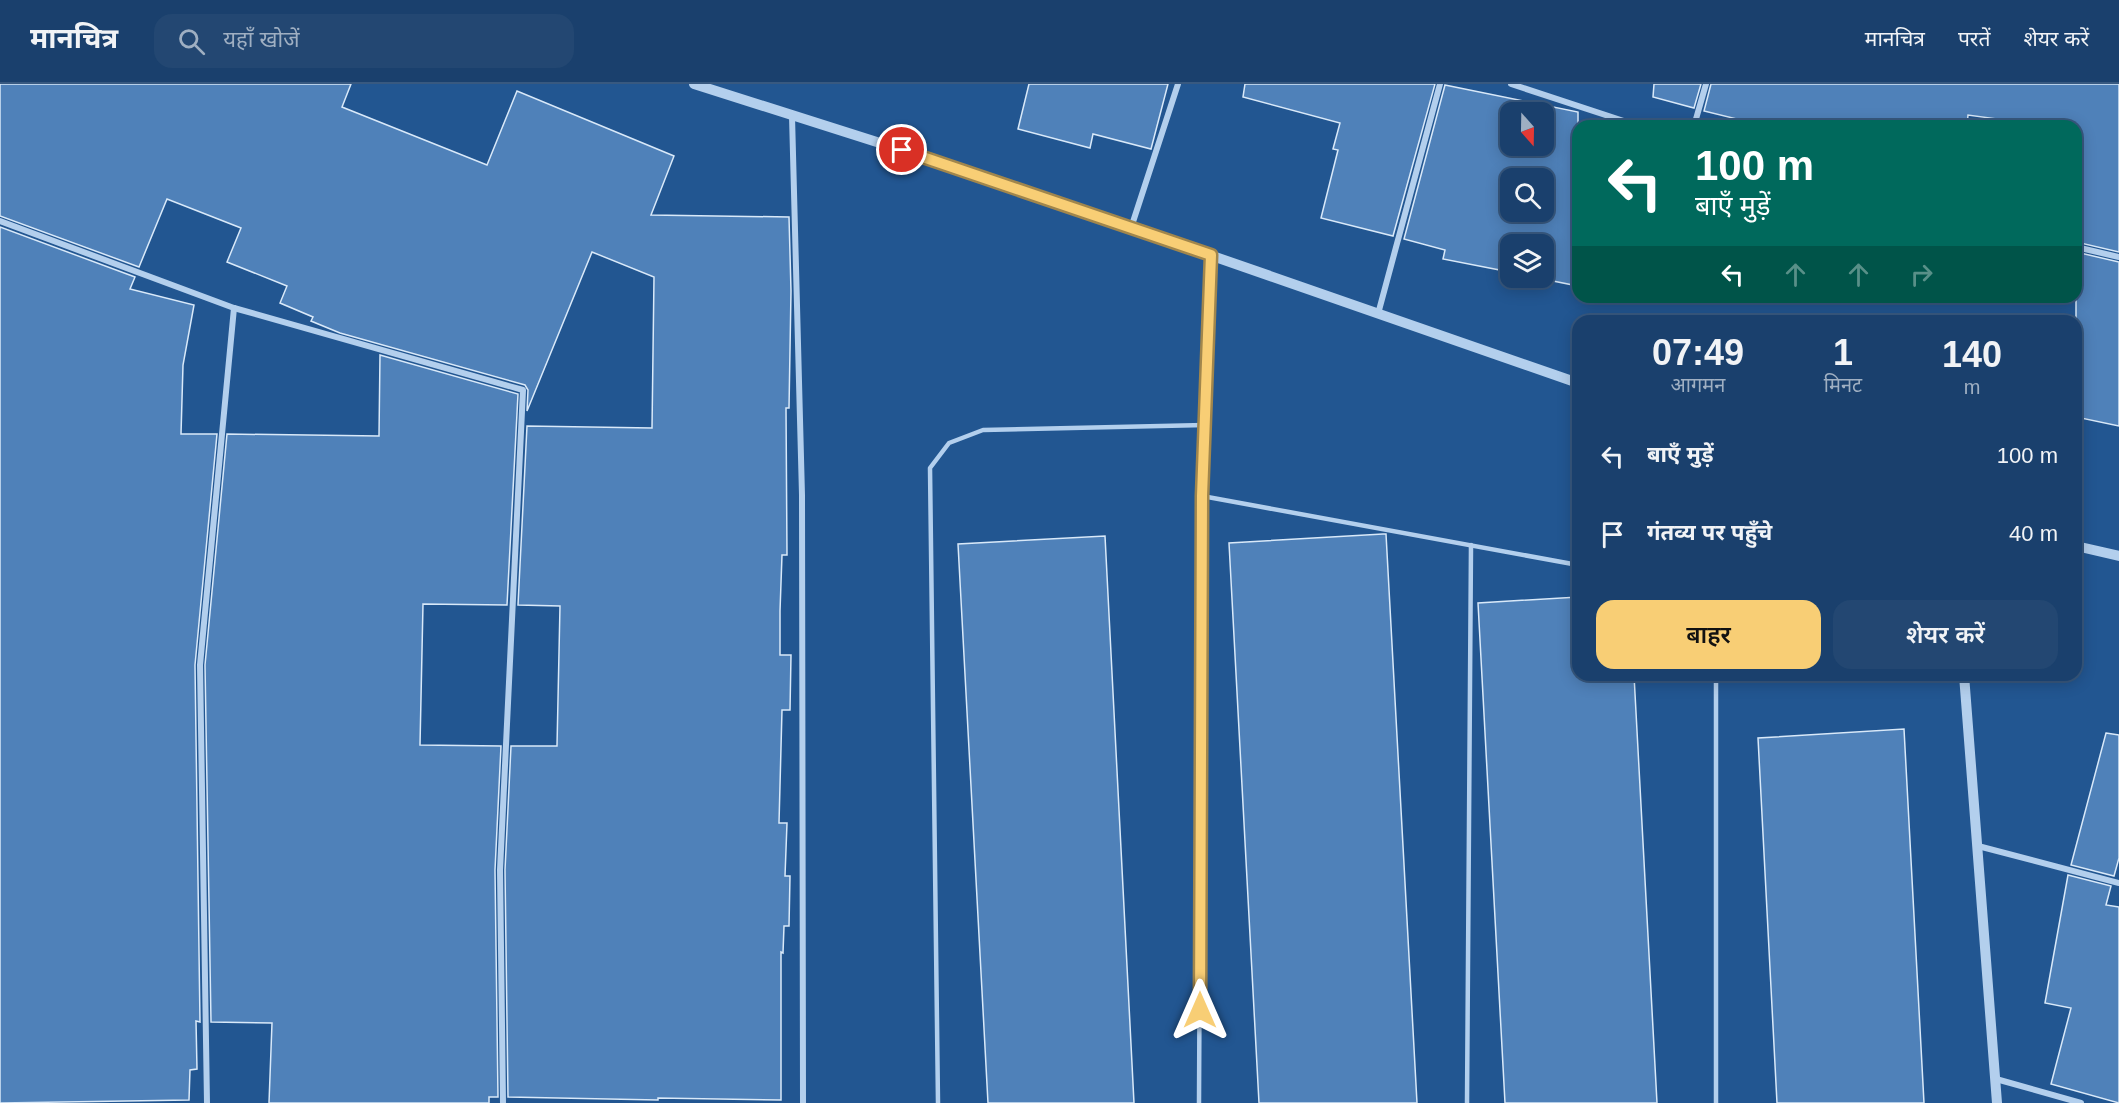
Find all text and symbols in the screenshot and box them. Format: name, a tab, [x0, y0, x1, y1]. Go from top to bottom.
search box	[154, 14, 574, 68]
text: मानचित्र	[30, 23, 118, 54]
icon: search	[175, 25, 208, 58]
text: यहाँ खोजें	[223, 27, 300, 52]
text: मानचित्र	[1865, 27, 1925, 50]
text: परतें	[1958, 27, 1990, 50]
text: शेयर करें	[2023, 27, 2089, 50]
north arrow	[1500, 102, 1554, 156]
map controls	[1500, 102, 1554, 288]
pin	[876, 124, 927, 175]
icon: arrive	[885, 133, 918, 166]
text: 100 m	[1695, 142, 1814, 189]
icon: left	[1596, 144, 1674, 222]
button: search	[1500, 168, 1554, 222]
text: बाएँ मुड़ें	[1695, 191, 1770, 221]
button: layers	[1500, 234, 1554, 288]
icon: left	[1716, 258, 1749, 291]
icon: ahead	[1779, 258, 1812, 291]
icon: ahead	[1842, 258, 1875, 291]
icon: right	[1905, 258, 1938, 291]
text: 07:49	[1652, 332, 1744, 373]
text: 1	[1833, 332, 1853, 373]
text: 140	[1942, 334, 2002, 375]
text: आगमन	[1671, 374, 1725, 396]
text: मिनट	[1824, 374, 1862, 396]
text: m	[1964, 376, 1980, 398]
icon: left	[1596, 440, 1629, 473]
text: बाएँ मुड़ें	[1647, 442, 1713, 467]
text: 100 m	[1997, 443, 2058, 468]
icon: arrive	[1596, 518, 1629, 551]
text: गंतव्य पर पहुँचे	[1647, 520, 1772, 545]
text: 40 m	[2009, 521, 2058, 546]
button: बाहर	[1596, 600, 1821, 669]
button: शेयर करें	[1833, 600, 2058, 669]
position arrow	[1168, 978, 1232, 1042]

